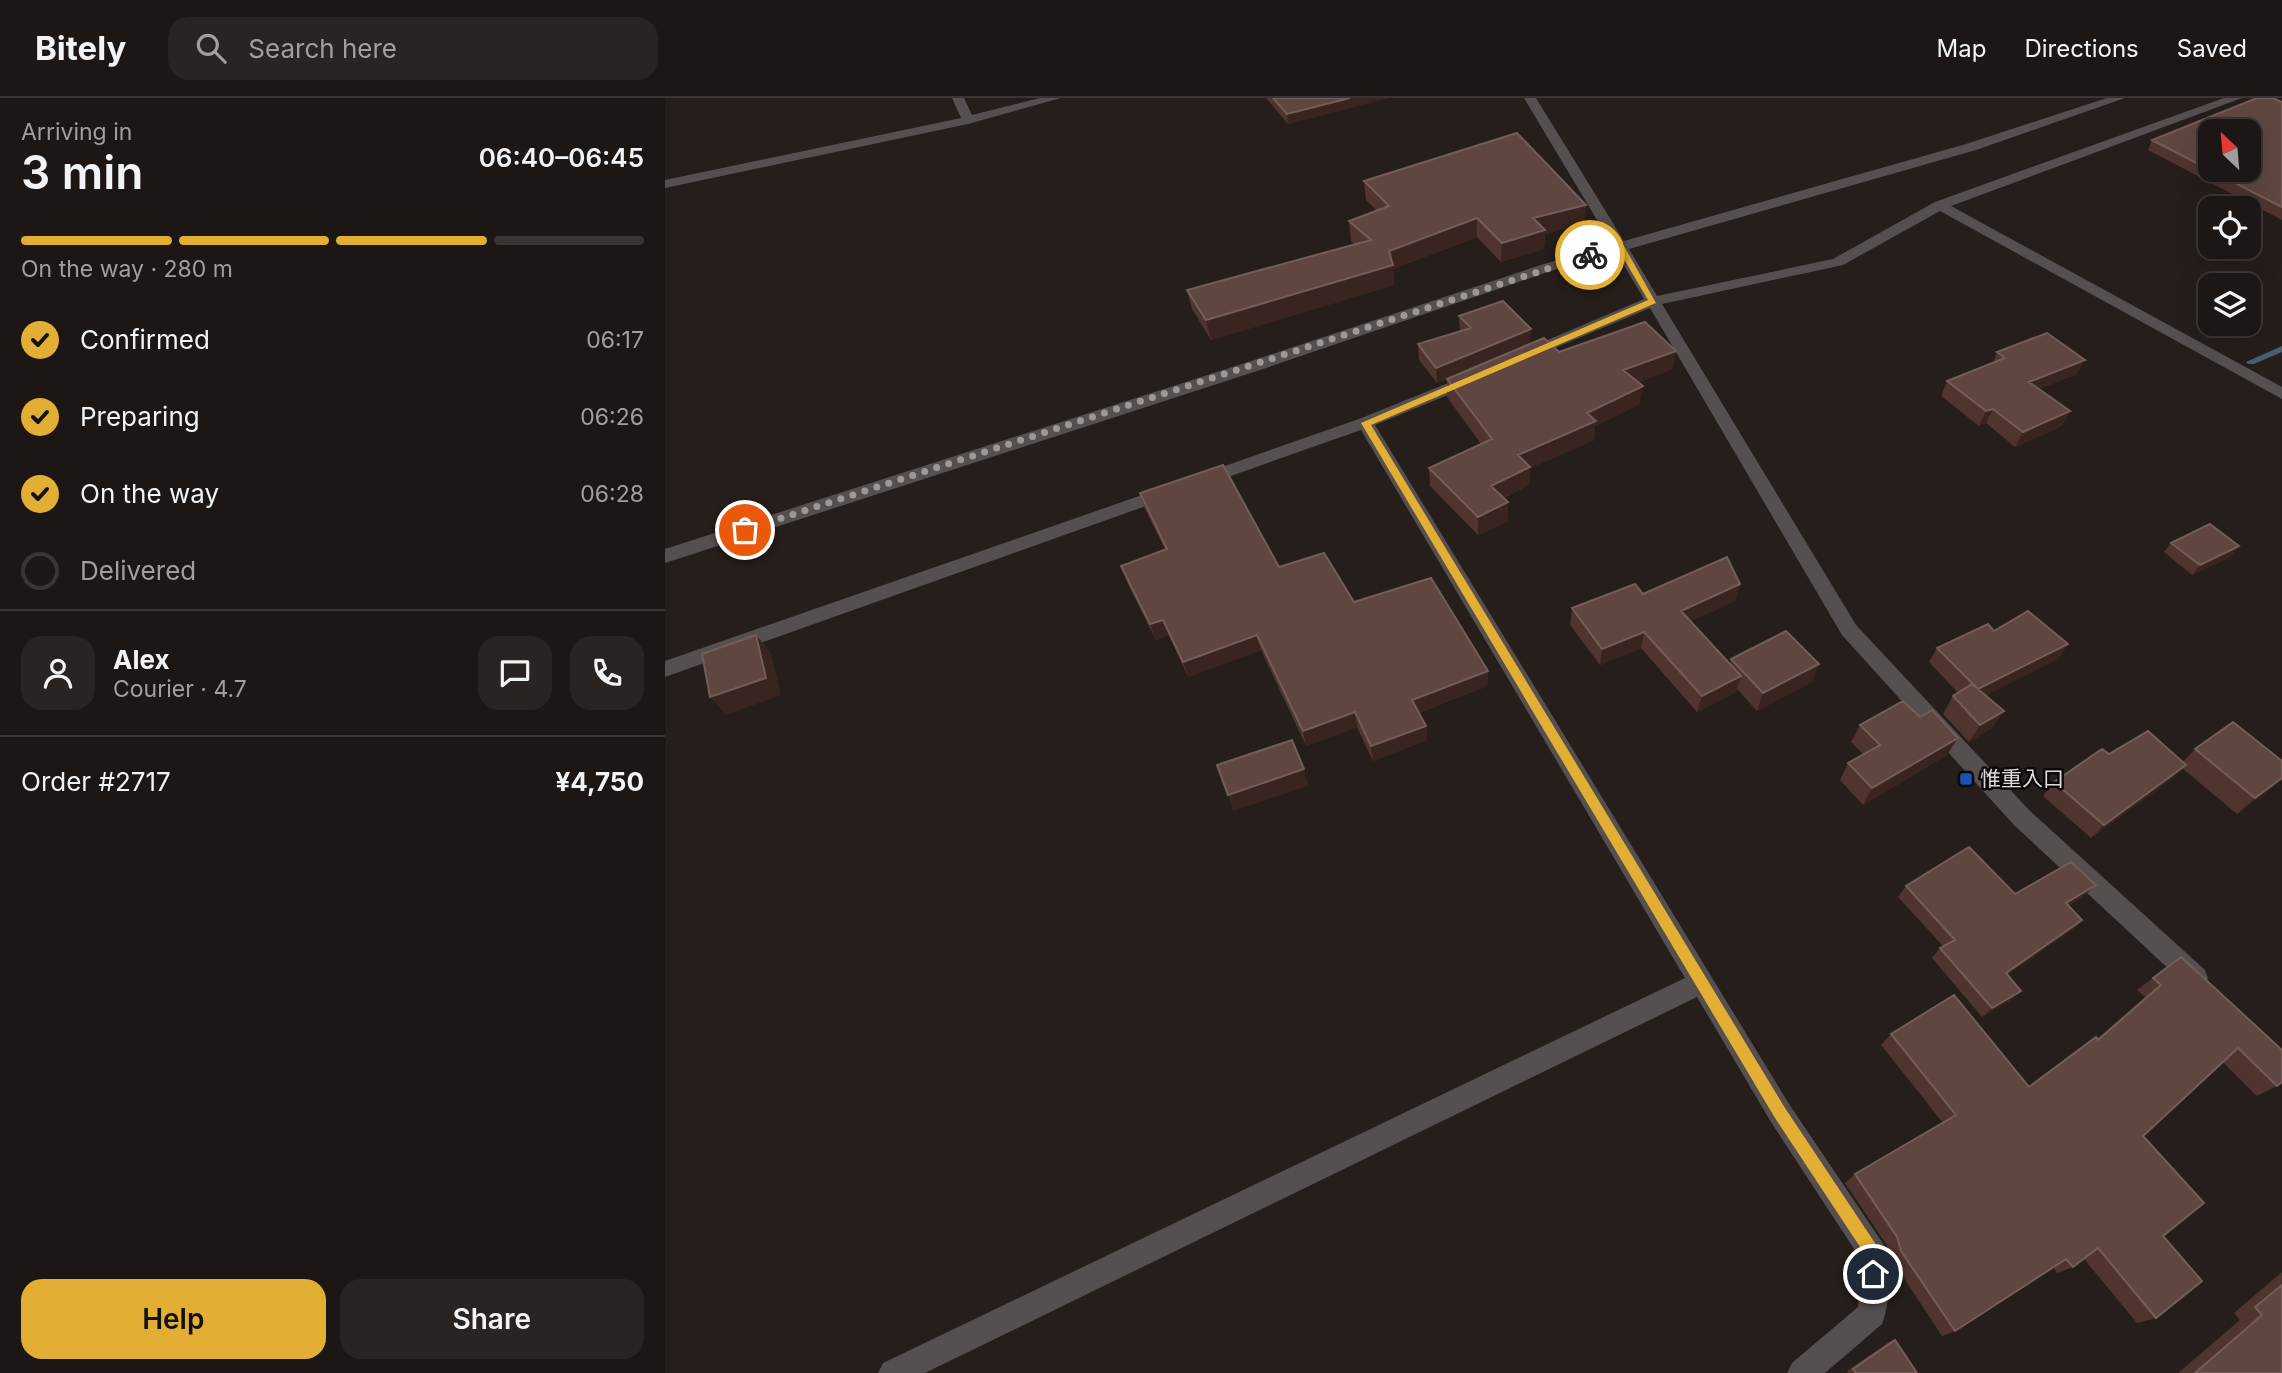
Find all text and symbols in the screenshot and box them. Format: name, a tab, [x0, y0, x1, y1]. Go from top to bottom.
search box	[168, 17, 658, 80]
text: Bitely	[35, 28, 126, 68]
icon: search	[192, 29, 230, 67]
text: Search here	[248, 33, 397, 64]
text: Map	[1937, 34, 1986, 63]
text: Directions	[2024, 34, 2139, 63]
text: Saved	[2177, 34, 2247, 63]
text: Arriving in	[21, 118, 132, 146]
north arrow	[2198, 119, 2261, 182]
map controls	[2198, 119, 2261, 336]
text: 06:40–06:45	[479, 142, 644, 173]
text: 3 min	[21, 144, 143, 200]
button: locate	[2198, 196, 2261, 259]
courier	[1555, 220, 1625, 290]
icon: bike	[1571, 236, 1609, 274]
text: On the way · 280 m	[21, 255, 233, 283]
button: layers	[2198, 273, 2261, 336]
icon: check	[21, 321, 59, 359]
text: Confirmed	[80, 324, 210, 355]
text: 06:17	[586, 326, 644, 354]
icon: check	[21, 398, 59, 436]
text: Preparing	[80, 401, 200, 432]
text: 06:26	[580, 403, 644, 431]
icon: check	[21, 475, 59, 513]
text: On the way	[80, 478, 219, 509]
text: 06:28	[580, 480, 644, 508]
pin	[715, 500, 775, 560]
icon: bag	[726, 511, 764, 549]
text: Delivered	[80, 555, 196, 586]
button: person	[21, 636, 95, 710]
button: chat	[478, 636, 552, 710]
button: phone	[570, 636, 644, 710]
text: Alex	[113, 644, 170, 675]
text: Courier · 4.7	[113, 675, 247, 703]
text: Order #2717	[21, 766, 171, 797]
text: ¥4,750	[555, 766, 644, 797]
place label: 惟重入口	[1980, 766, 2064, 791]
marker: 惟重入口	[1958, 771, 1974, 787]
pin	[1843, 1244, 1903, 1304]
icon: home	[1854, 1255, 1892, 1293]
button: Help	[21, 1279, 326, 1359]
button: Share	[340, 1279, 644, 1359]

